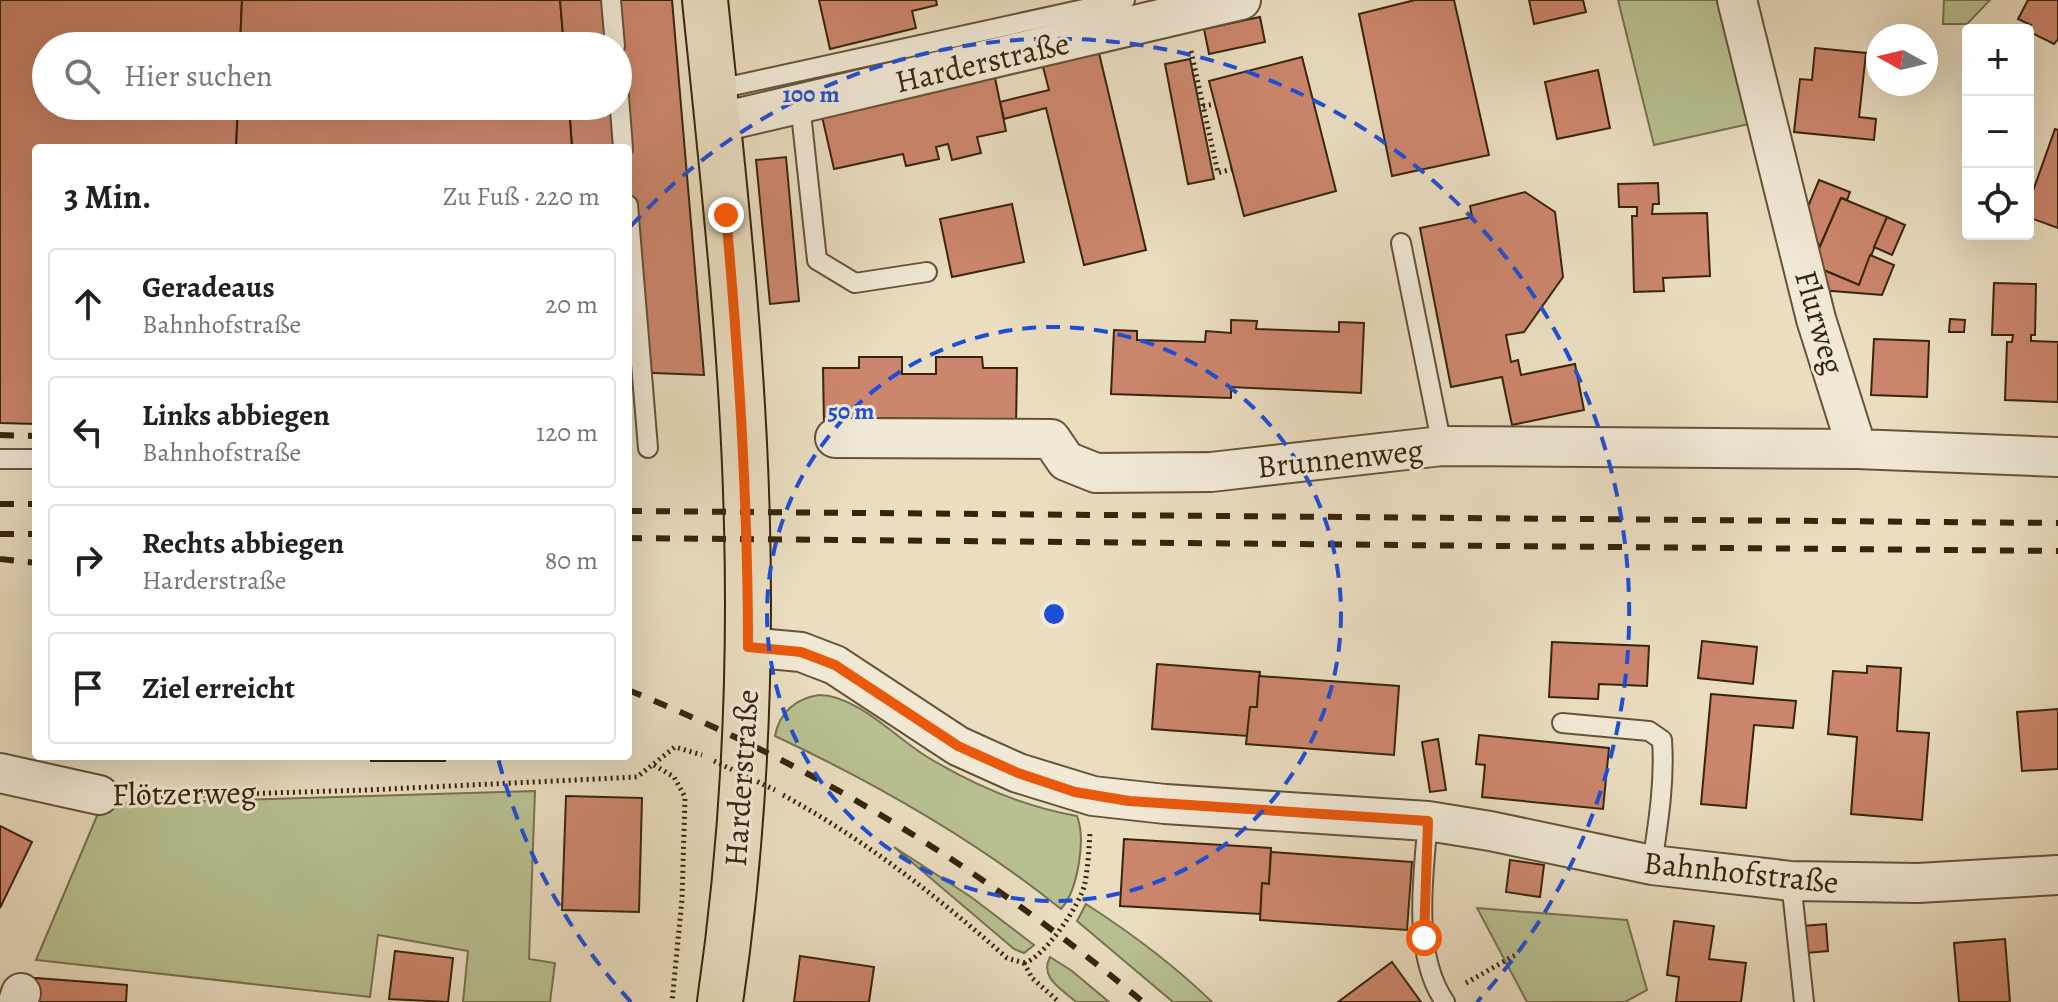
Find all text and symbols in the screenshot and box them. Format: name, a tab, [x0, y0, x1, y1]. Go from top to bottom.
street label: Harderstraße	[891, 21, 1073, 103]
north arrow	[1866, 24, 1938, 96]
map controls	[1962, 24, 2034, 240]
button: +	[1962, 24, 2034, 96]
search box	[32, 32, 632, 120]
icon: search	[60, 54, 104, 98]
text: Hier suchen	[124, 56, 273, 96]
text: 100 m	[782, 78, 840, 110]
button: −	[1962, 96, 2034, 168]
button: locate	[1962, 168, 2034, 240]
text: 3 Min.	[64, 173, 151, 220]
text: Zu Fuß · 220 m	[443, 179, 600, 214]
route end	[708, 197, 744, 233]
street label: Flurweg	[1784, 265, 1856, 379]
text: Geradeaus	[142, 267, 275, 307]
icon: ahead	[66, 282, 110, 326]
text: 20 m	[545, 287, 598, 322]
text: Bahnhofstraße	[142, 307, 301, 342]
text: Links abbiegen	[142, 395, 330, 435]
text: 50 m	[828, 395, 874, 427]
icon: left	[66, 410, 110, 454]
text: 120 m	[536, 415, 598, 450]
street label: Brunnenweg	[1255, 427, 1425, 489]
text: Bahnhofstraße	[142, 435, 301, 470]
text: Rechts abbiegen	[142, 523, 344, 563]
icon: right	[66, 538, 110, 582]
text: 80 m	[545, 543, 598, 578]
text: Harderstraße	[142, 563, 286, 598]
centre of rings	[1040, 600, 1068, 628]
icon: arrive	[66, 666, 110, 710]
text: Ziel erreicht	[142, 668, 295, 708]
street label: Harderstraße	[713, 688, 769, 868]
street label: Flötzerweg	[111, 770, 257, 816]
street label: Bahnhofstraße	[1641, 840, 1841, 904]
route start	[1406, 920, 1442, 956]

